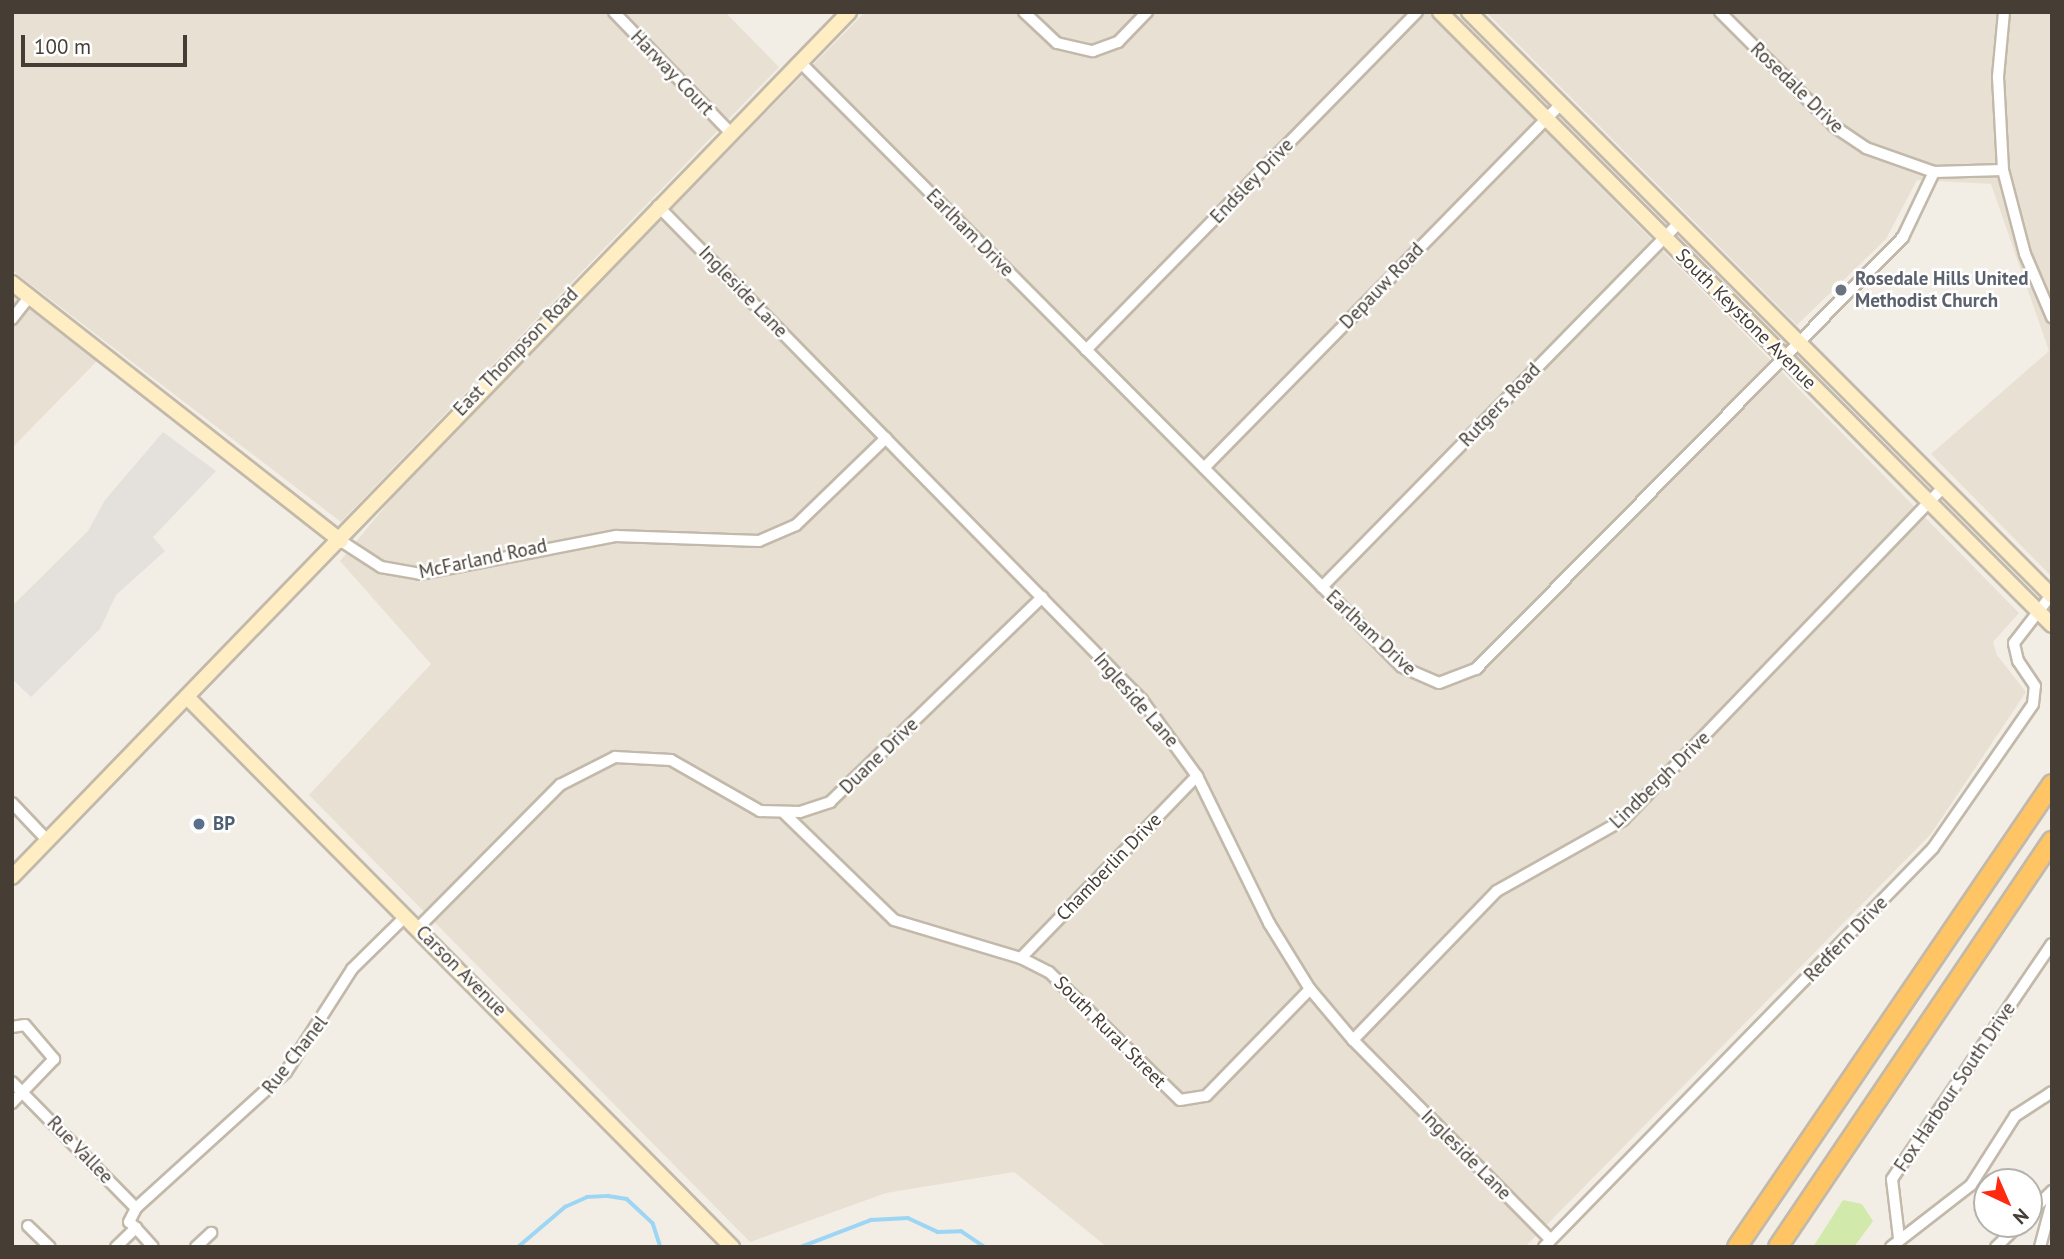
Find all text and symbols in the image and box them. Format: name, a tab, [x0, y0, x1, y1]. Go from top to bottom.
scale bar	[24, 21, 191, 65]
street label: Harway Court	[626, 25, 718, 121]
text: 100 m	[34, 33, 91, 60]
street label: Rosedale Drive	[1746, 38, 1848, 138]
street label: Endsley Drive	[1206, 133, 1298, 229]
street label: Earlham Drive	[921, 184, 1019, 282]
street label: Depauw Road	[1335, 238, 1429, 334]
street label: Ingleside Lane	[694, 242, 792, 342]
street label: South Keystone Avenue	[1671, 244, 1821, 394]
place label: Rosedale Hills United Methodist Church	[1855, 268, 2028, 312]
marker: Rosedale Hills United Methodist Church	[1833, 282, 1849, 298]
street label: East Thompson Road	[449, 283, 583, 421]
street label: Rutgers Road	[1455, 359, 1545, 451]
street label: McFarland Road	[417, 534, 549, 584]
street label: Earlham Drive	[1321, 586, 1421, 680]
street label: Ingleside Lane	[1089, 648, 1183, 752]
street label: Duane Drive	[835, 713, 923, 799]
street label: Lindbergh Drive	[1605, 727, 1715, 833]
street label: Chamberlin Drive	[1052, 808, 1166, 926]
place label: BP	[213, 813, 235, 835]
marker: BP	[191, 816, 207, 832]
street label: Redfern Drive	[1799, 891, 1893, 987]
street label: Carson Avenue	[411, 921, 511, 1021]
street label: South Rural Street	[1049, 971, 1171, 1093]
street label: Fox Harbour South Drive	[1890, 998, 2020, 1176]
street label: Rue Chanel	[258, 1012, 332, 1098]
street label: Ingleside Lane	[1416, 1105, 1516, 1205]
street label: Rue Vallee	[42, 1111, 118, 1189]
north arrow	[1973, 1168, 2043, 1238]
text: N	[2008, 1204, 2034, 1230]

